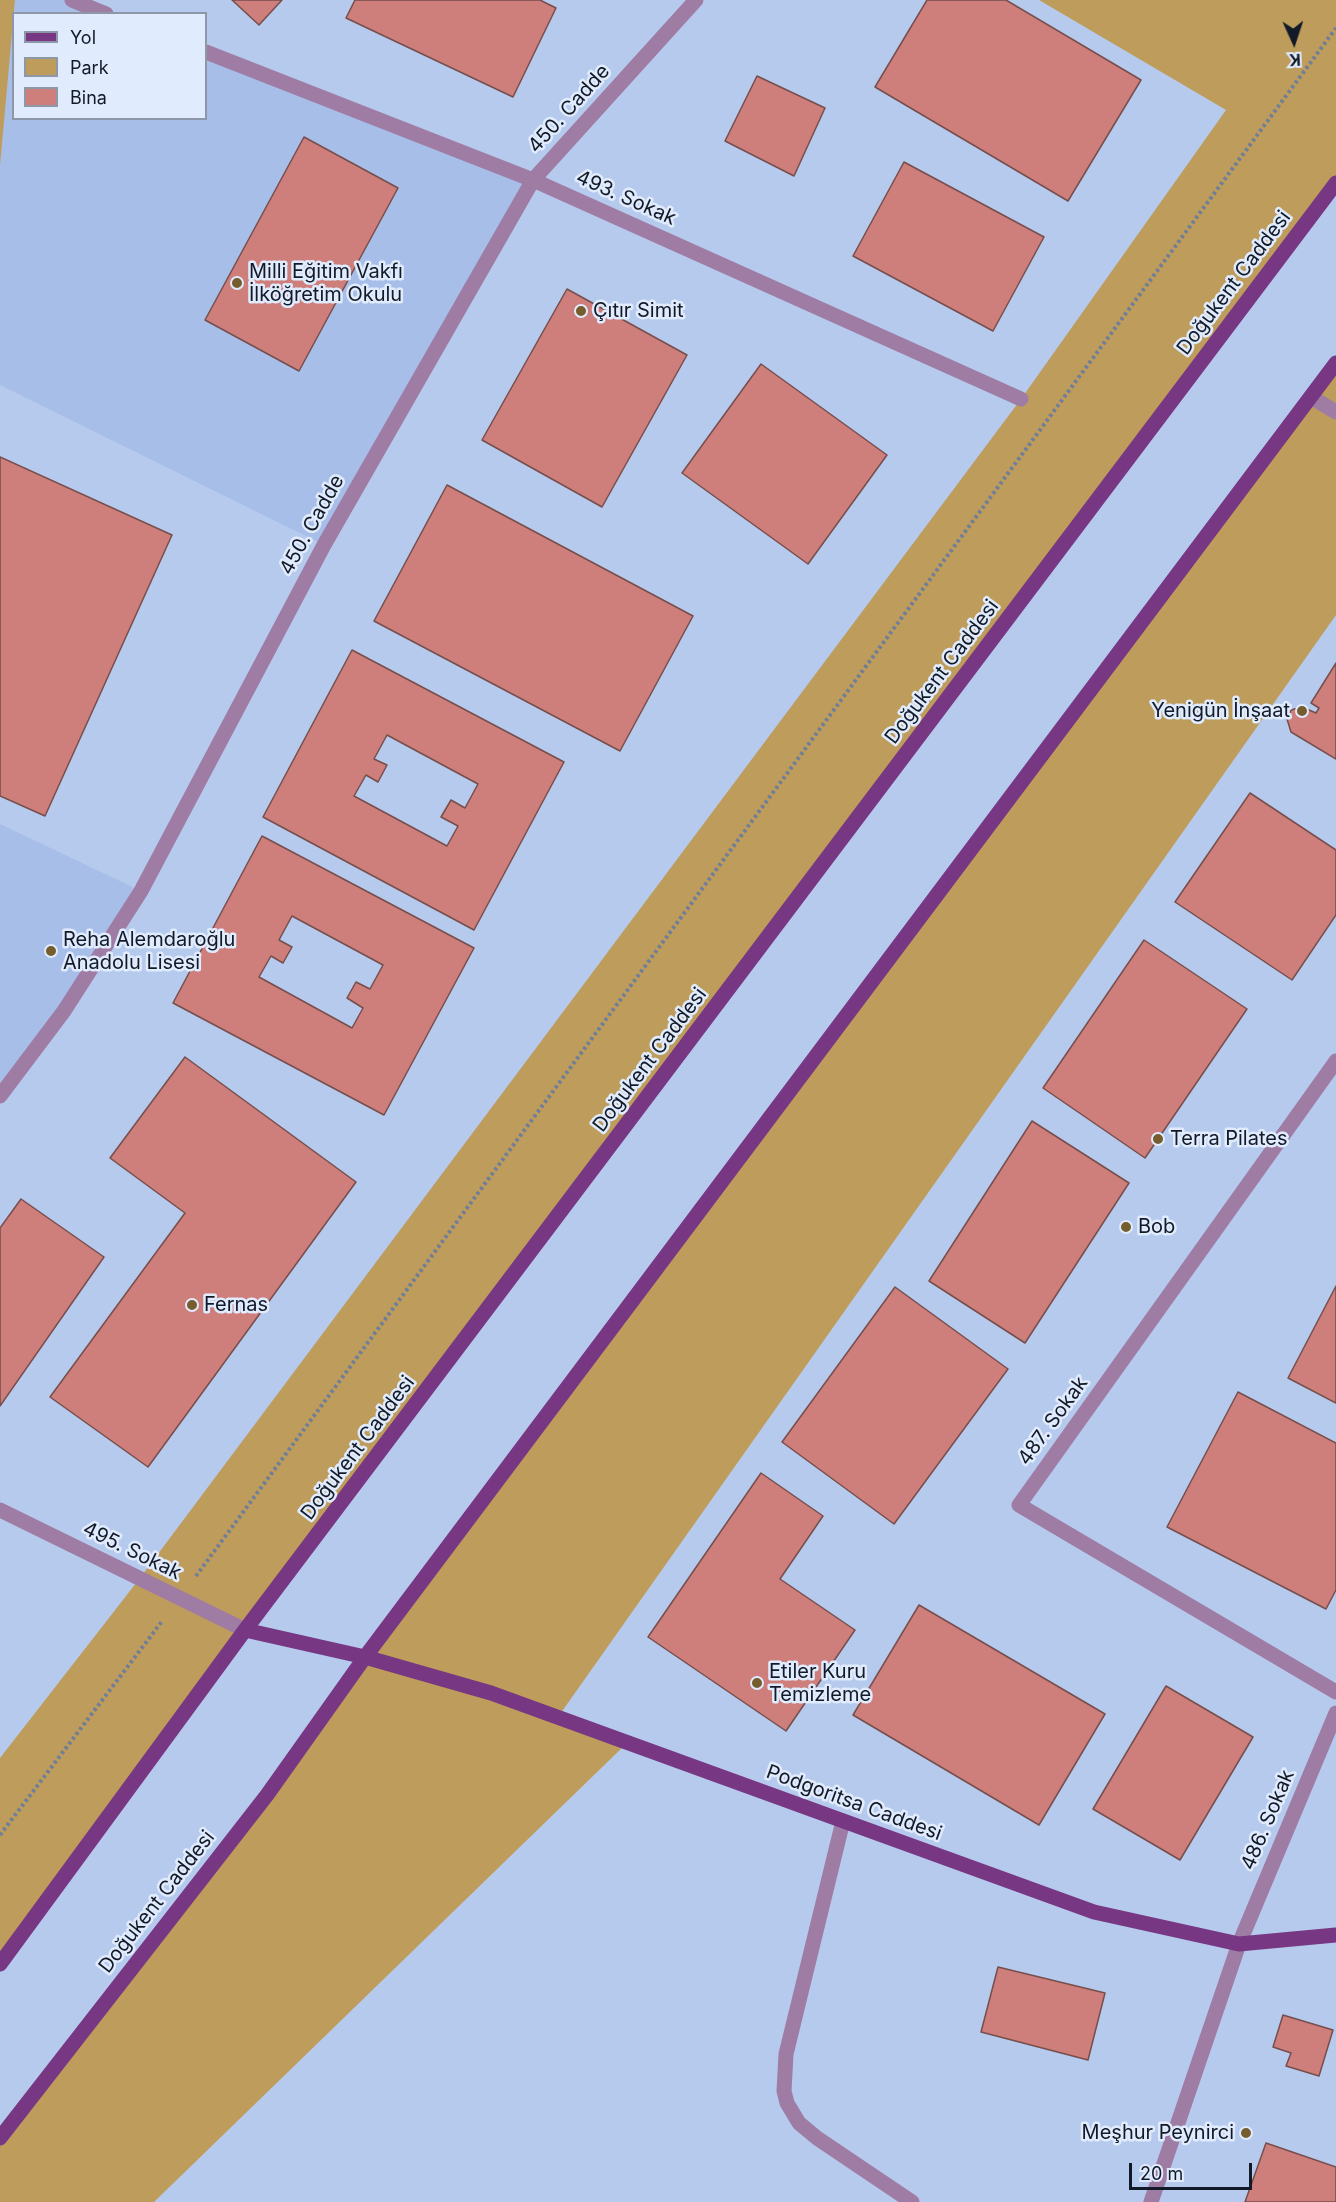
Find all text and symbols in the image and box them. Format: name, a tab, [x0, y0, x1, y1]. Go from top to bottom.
legend	[12, 12, 207, 120]
north arrow	[1264, 12, 1324, 72]
text: Yol	[70, 27, 96, 48]
text: K	[1289, 50, 1301, 70]
text: Park	[70, 57, 109, 78]
street label: 450. Cadde	[523, 60, 615, 158]
text: Bina	[70, 87, 107, 108]
street label: 493. Sokak	[572, 165, 680, 231]
street label: Doğukent Caddesi	[1172, 206, 1296, 360]
place label: Milli Eğitim Vakfı İlköğretim Okulu	[249, 260, 403, 307]
marker: Milli Eğitim Vakfı İlköğretim Okulu	[230, 276, 244, 290]
place label: Çıtır Simit	[593, 299, 684, 323]
marker: Çıtır Simit	[574, 304, 588, 318]
street label: 450. Cadde	[275, 471, 349, 579]
street label: Doğukent Caddesi	[880, 595, 1004, 749]
place label: Yenigün İnşaat	[1151, 699, 1290, 723]
marker: Yenigün İnşaat	[1295, 704, 1309, 718]
place label: Reha Alemdaroğlu Anadolu Lisesi	[63, 928, 235, 975]
marker: Reha Alemdaroğlu Anadolu Lisesi	[44, 944, 58, 958]
street label: Doğukent Caddesi	[588, 983, 712, 1137]
place label: Terra Pilates	[1170, 1127, 1287, 1151]
marker: Terra Pilates	[1151, 1132, 1165, 1146]
place label: Bob	[1138, 1215, 1175, 1239]
marker: Bob	[1119, 1220, 1133, 1234]
place label: Fernas	[204, 1293, 268, 1317]
marker: Fernas	[185, 1298, 199, 1312]
street label: Doğukent Caddesi	[296, 1371, 420, 1525]
street label: 487. Sokak	[1013, 1372, 1093, 1470]
street label: 495. Sokak	[79, 1517, 185, 1585]
place label: Etiler Kuru Temizleme	[769, 1660, 871, 1707]
marker: Etiler Kuru Temizleme	[750, 1676, 764, 1690]
street label: Podgoritsa Caddesi	[763, 1760, 945, 1846]
street label: 486. Sokak	[1236, 1766, 1300, 1874]
street label: Doğukent Caddesi	[94, 1826, 220, 1978]
place label: Meşhur Peynirci	[1082, 2121, 1234, 2145]
marker: Meşhur Peynirci	[1239, 2126, 1253, 2140]
scale bar	[1132, 2151, 1255, 2189]
text: 20 m	[1140, 2163, 1183, 2184]

